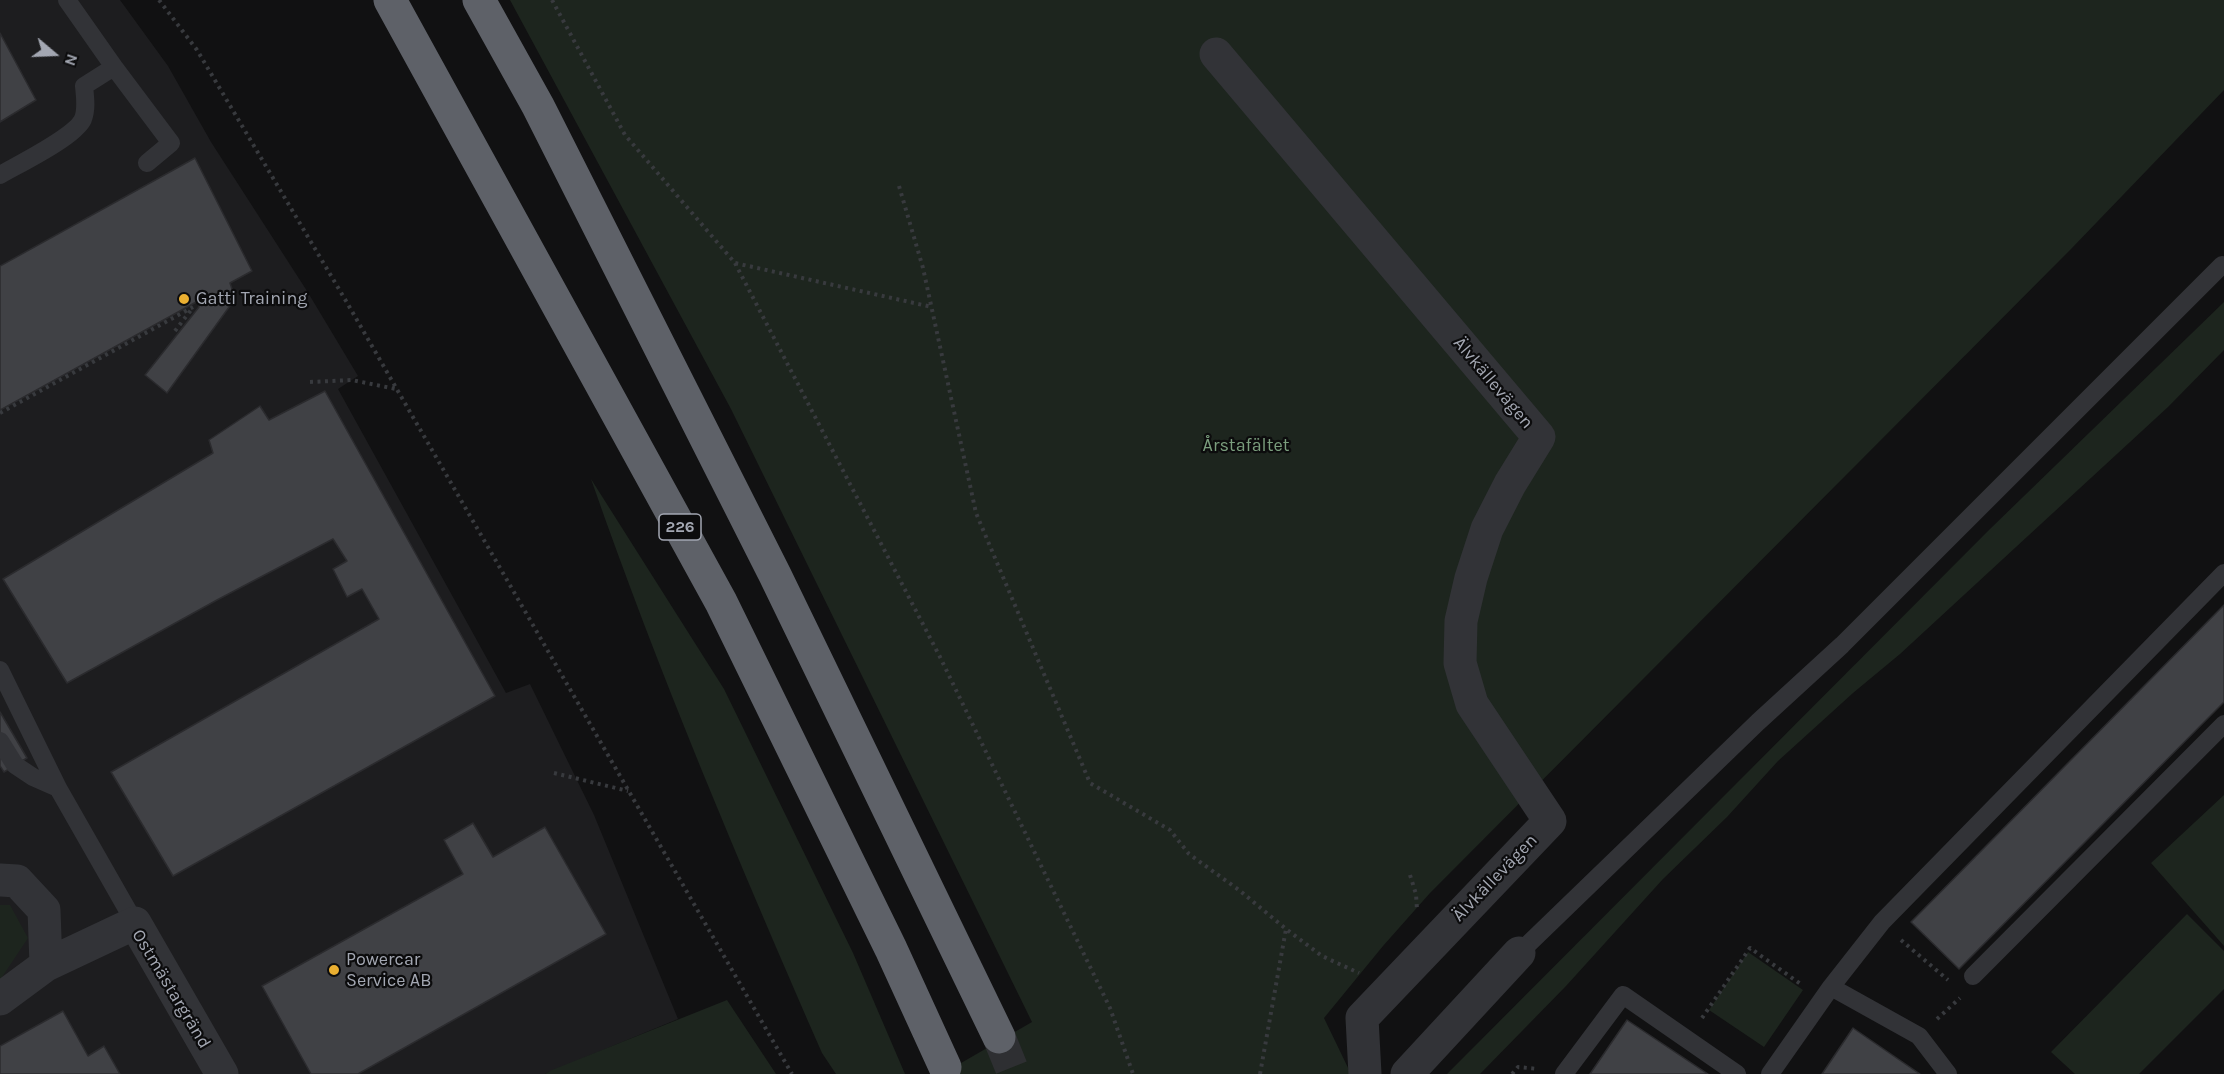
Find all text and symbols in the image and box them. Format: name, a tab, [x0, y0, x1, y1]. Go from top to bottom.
north arrow	[24, 24, 84, 84]
text: N	[61, 51, 82, 69]
place label: Gatti Training	[196, 288, 307, 310]
marker: Gatti Training	[177, 292, 191, 306]
street label: Älvkällevägen	[1448, 333, 1538, 433]
park label: Årstafältet	[1203, 435, 1289, 457]
road number: 226	[659, 514, 701, 540]
street label: Älvkällevägen	[1448, 830, 1542, 926]
street label: Ostmästargränd	[127, 926, 215, 1052]
place label: Powercar Service AB	[346, 949, 431, 992]
marker: Powercar Service AB	[327, 963, 341, 977]

